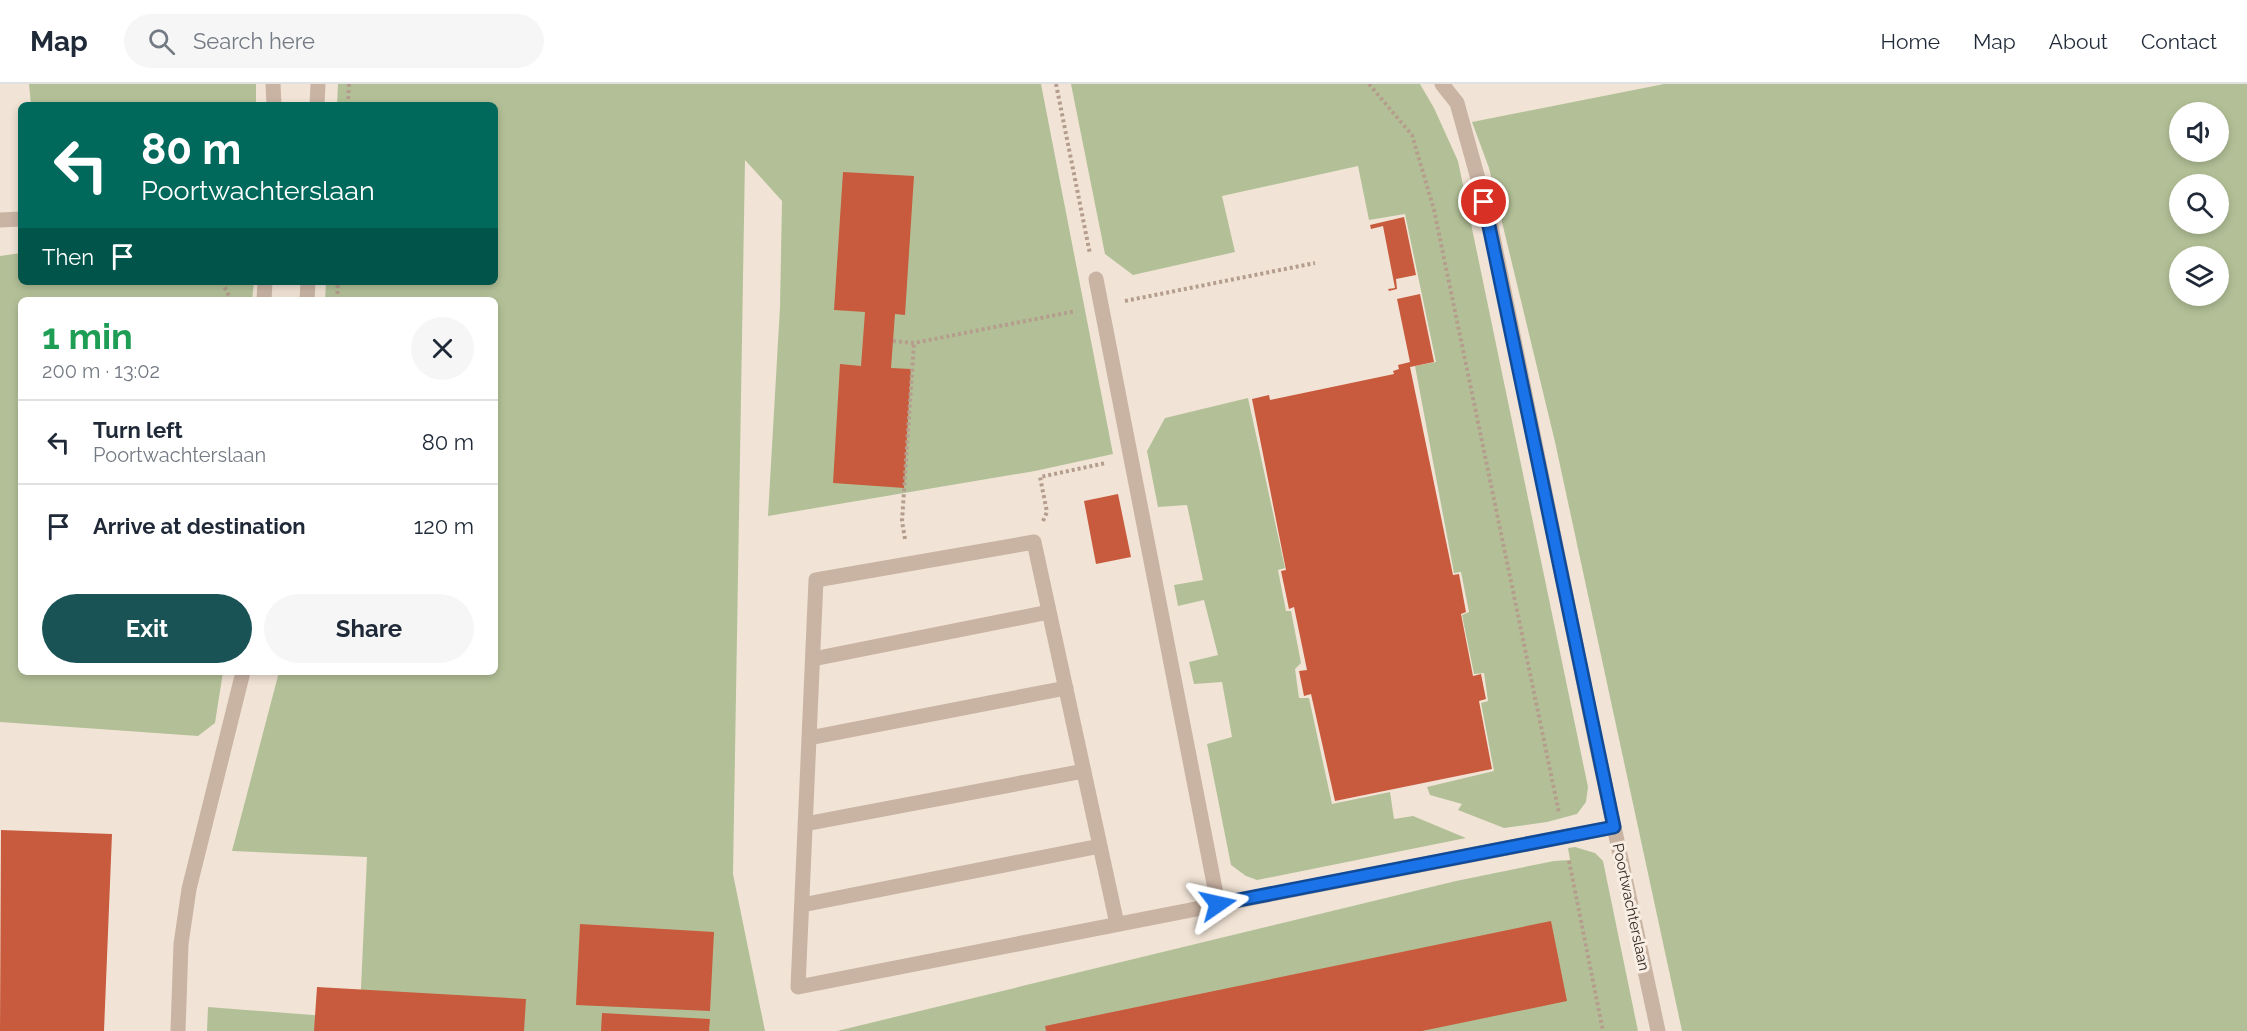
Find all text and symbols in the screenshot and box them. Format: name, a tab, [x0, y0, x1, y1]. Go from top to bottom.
search box	[124, 14, 544, 68]
text: Map	[30, 25, 88, 58]
icon: search	[145, 25, 178, 58]
text: Search here	[193, 28, 315, 54]
text: Home	[1881, 29, 1940, 54]
text: Map	[1973, 29, 2016, 54]
text: About	[2049, 29, 2108, 54]
text: Contact	[2141, 29, 2217, 54]
map controls	[2169, 102, 2229, 306]
button: sound	[2169, 102, 2229, 162]
text: 80 m	[141, 125, 241, 174]
icon: left	[42, 126, 120, 204]
button: search	[2169, 174, 2229, 234]
text: Poortwachterslaan	[141, 175, 375, 206]
pin	[1458, 176, 1509, 227]
icon: arrive	[1467, 185, 1500, 218]
icon: arrive	[106, 240, 139, 273]
text: Then	[42, 244, 94, 270]
button: layers	[2169, 246, 2229, 306]
text: 1 min	[42, 315, 133, 357]
button: close	[411, 317, 474, 380]
text: 200 m · 13:02	[42, 359, 160, 383]
text: Turn left	[93, 417, 183, 443]
icon: left	[42, 426, 75, 459]
text: 80 m	[422, 429, 474, 455]
text: Poortwachterslaan	[93, 443, 266, 467]
icon: arrive	[42, 510, 75, 543]
text: Arrive at destination	[93, 513, 306, 539]
text: 120 m	[414, 513, 474, 539]
button: Exit	[42, 594, 252, 663]
button: Share	[264, 594, 474, 663]
street label: Poortwachterslaan	[1609, 842, 1653, 972]
position arrow	[1186, 872, 1250, 936]

